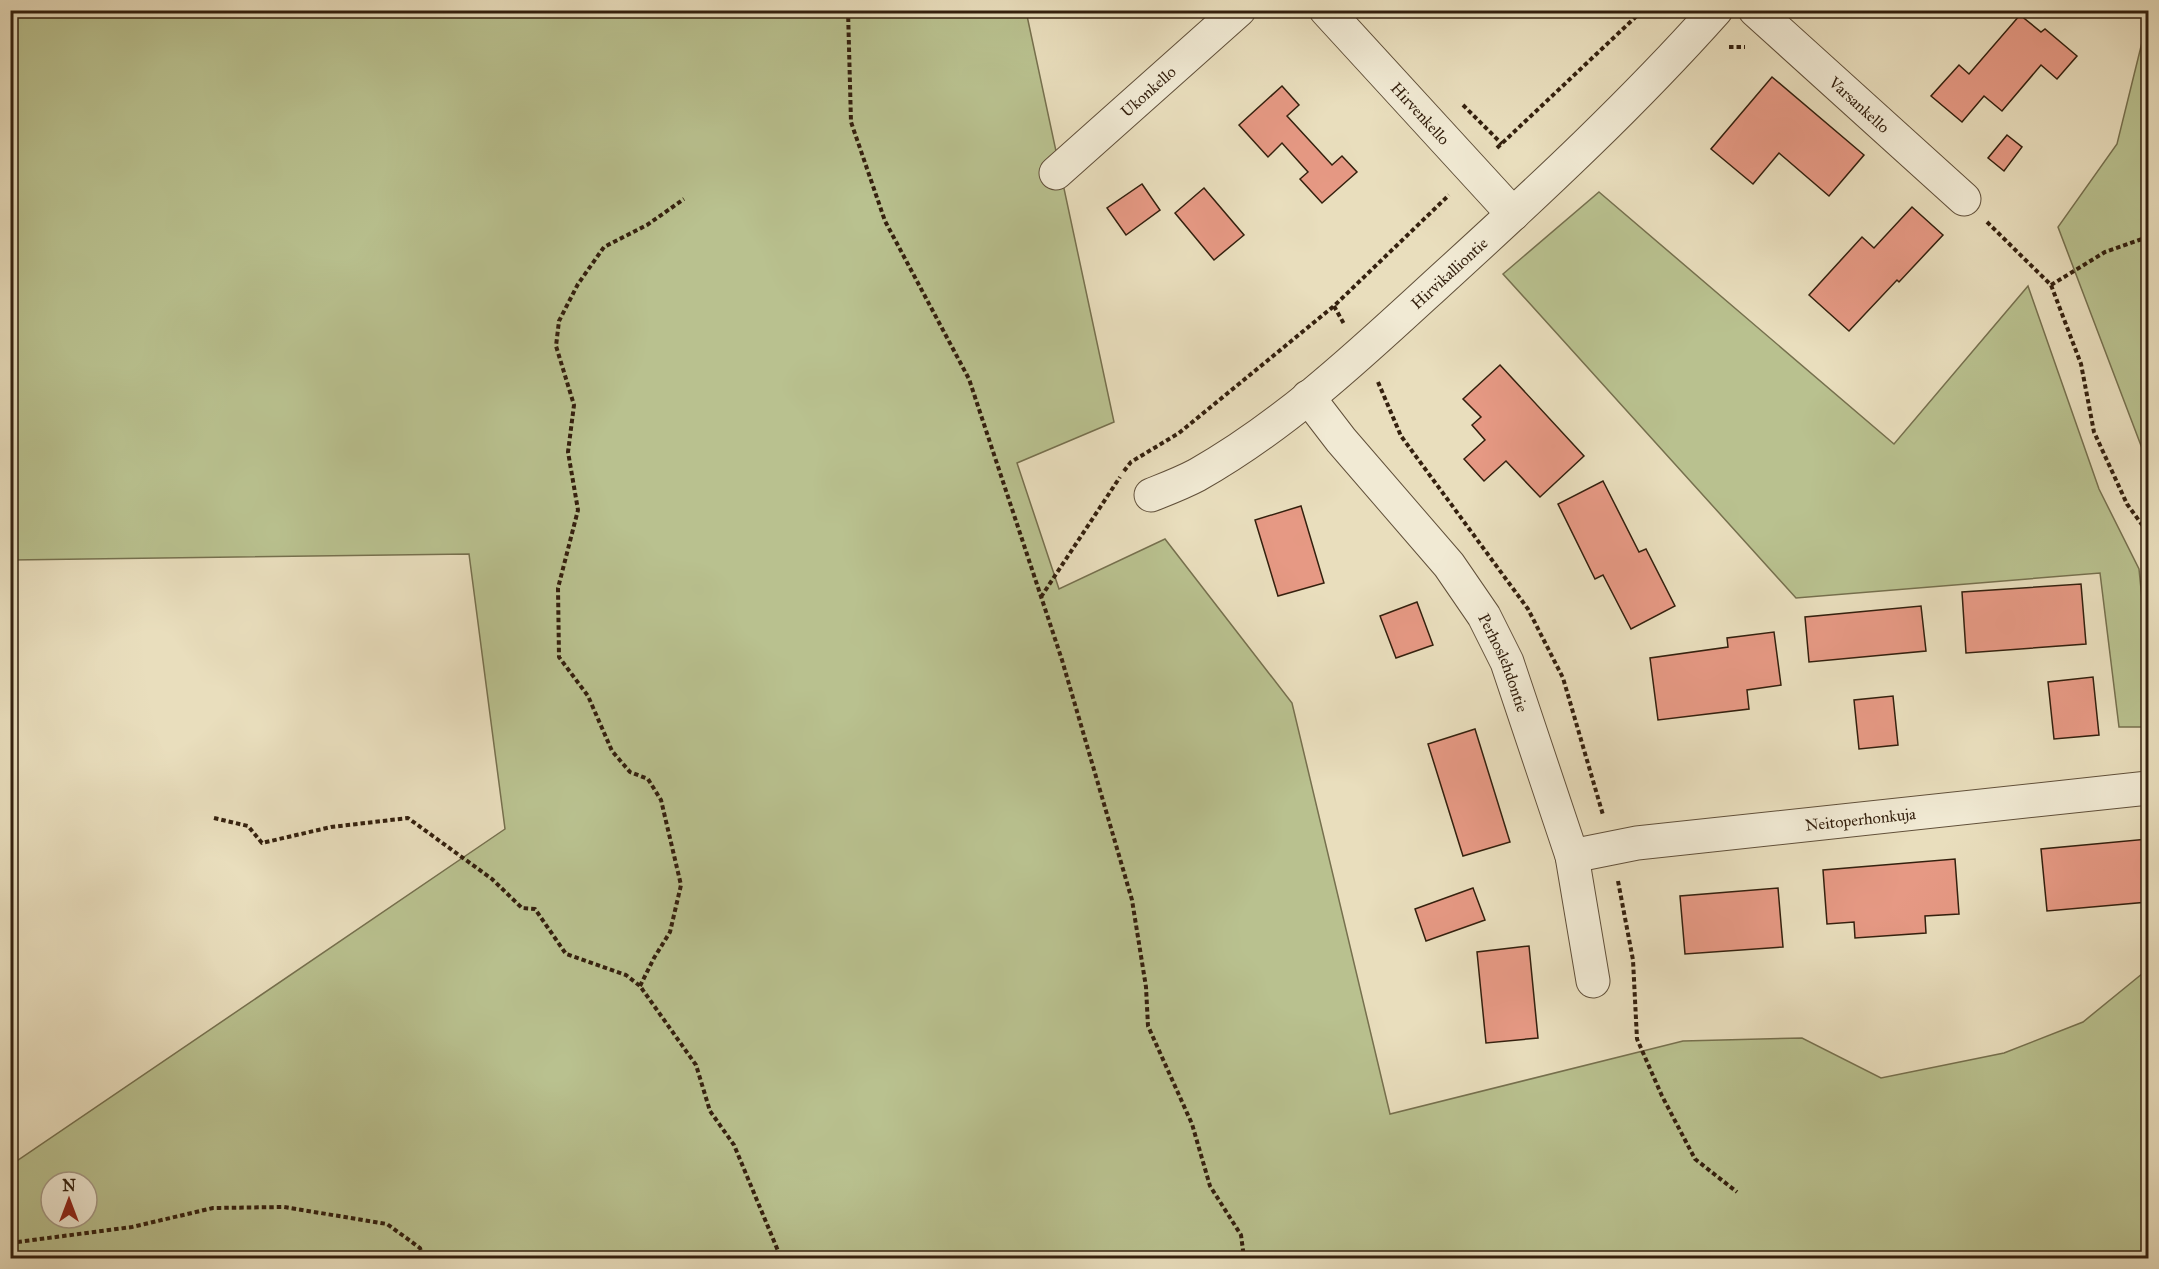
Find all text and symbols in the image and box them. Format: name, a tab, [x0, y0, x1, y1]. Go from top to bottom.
street label: Ukonkello	[1117, 62, 1180, 121]
street label: Varsankello	[1824, 72, 1893, 137]
street label: Hirvenkello	[1387, 78, 1454, 149]
street label: Hirvikalliontie	[1407, 233, 1492, 313]
street label: Perhoslehdontie	[1474, 610, 1532, 715]
street label: Neitoperhonkuja	[1804, 804, 1917, 835]
north arrow	[39, 1170, 99, 1230]
text: N	[62, 1176, 76, 1195]

